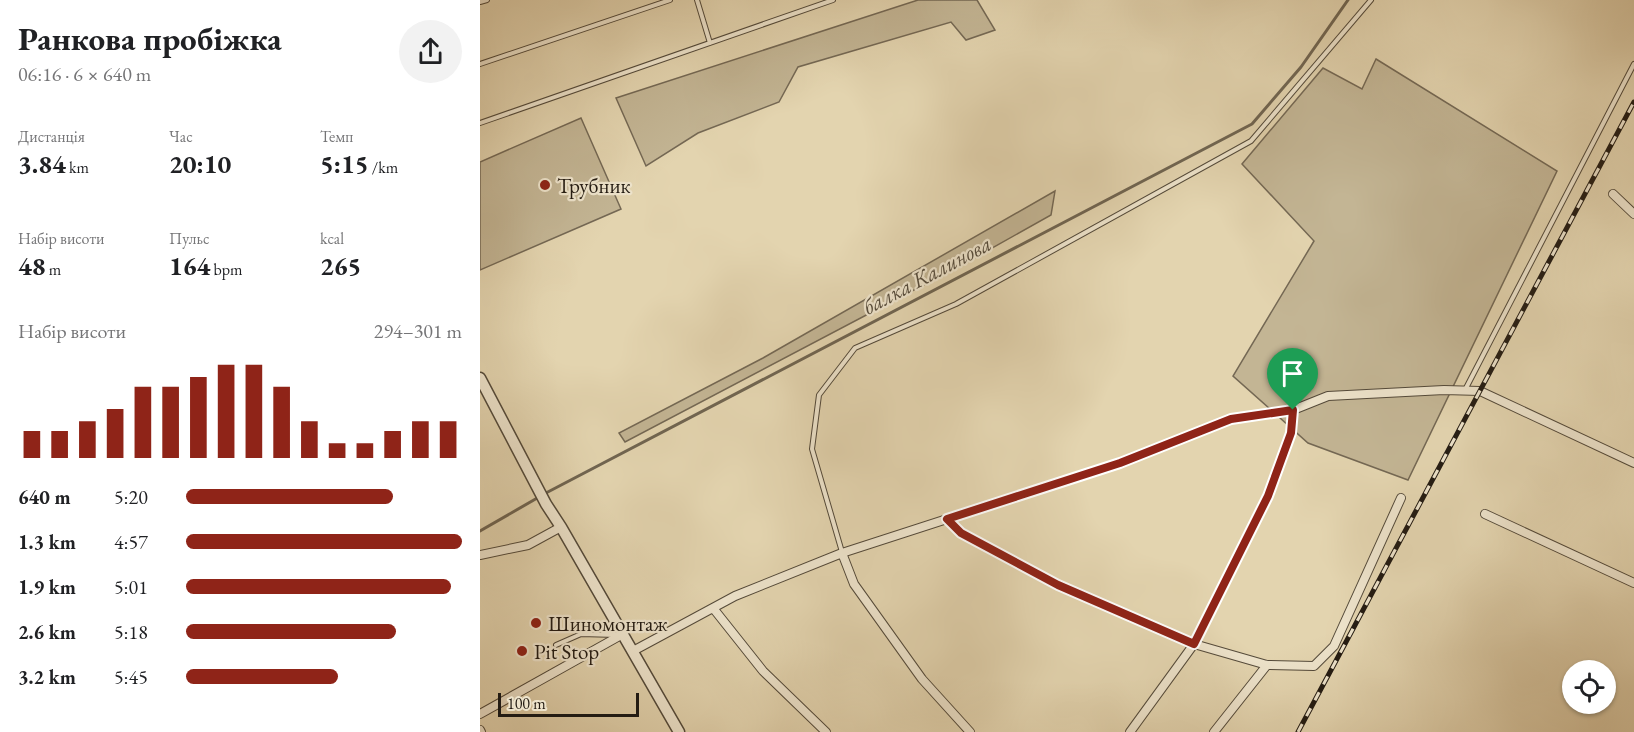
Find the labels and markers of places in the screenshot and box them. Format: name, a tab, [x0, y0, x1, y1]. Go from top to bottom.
place label: Трубник	[557, 172, 631, 199]
marker: Трубник	[538, 178, 552, 192]
pin	[1267, 348, 1318, 410]
place label: Шиномонтаж	[548, 610, 668, 637]
marker: Шиномонтаж	[529, 616, 543, 630]
place label: Pit Stop	[534, 638, 599, 665]
marker: Pit Stop	[515, 644, 529, 658]

